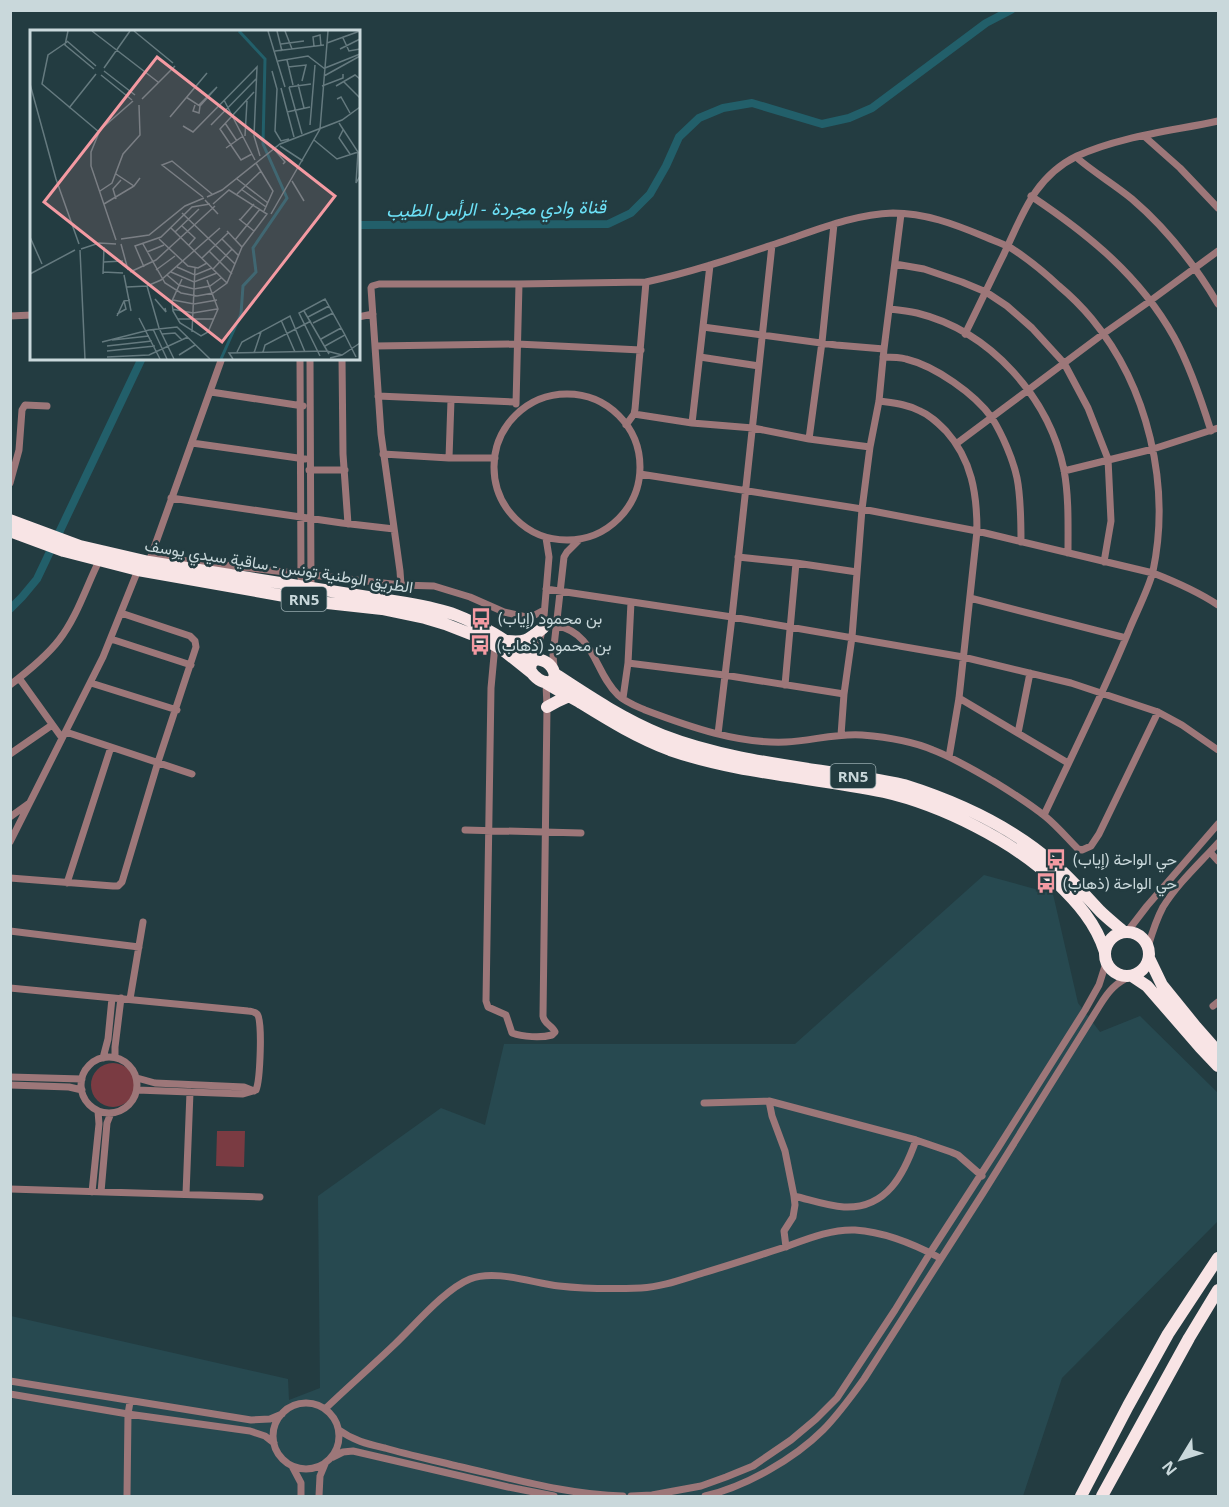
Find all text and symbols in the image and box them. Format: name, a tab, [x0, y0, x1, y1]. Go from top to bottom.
inset map	[30, 30, 360, 360]
water label: قناة وادي مجردة - الرأس الطيب	[386, 194, 608, 226]
street label: الطريق الوطنية تونس - ساقية سيدي يوسف	[143, 534, 415, 601]
road number: RN5	[282, 587, 326, 611]
bus stop icon: بن محمود (إياب)	[469, 606, 493, 630]
place label: بن محمود (إياب)	[498, 607, 602, 629]
bus stop icon: بن محمود (ذهاب)	[468, 633, 492, 657]
place label: بن محمود (ذهاب)	[497, 634, 611, 656]
road number: RN5	[830, 764, 876, 788]
bus stop icon: حي الواحة (إياب)	[1044, 847, 1068, 871]
place label: حي الواحة (إياب)	[1073, 848, 1177, 873]
bus stop icon: حي الواحة (ذهاب)	[1034, 871, 1058, 895]
place label: حي الواحة (ذهاب)	[1063, 872, 1177, 897]
north arrow	[1151, 1429, 1211, 1489]
text: N	[1157, 1456, 1182, 1480]

